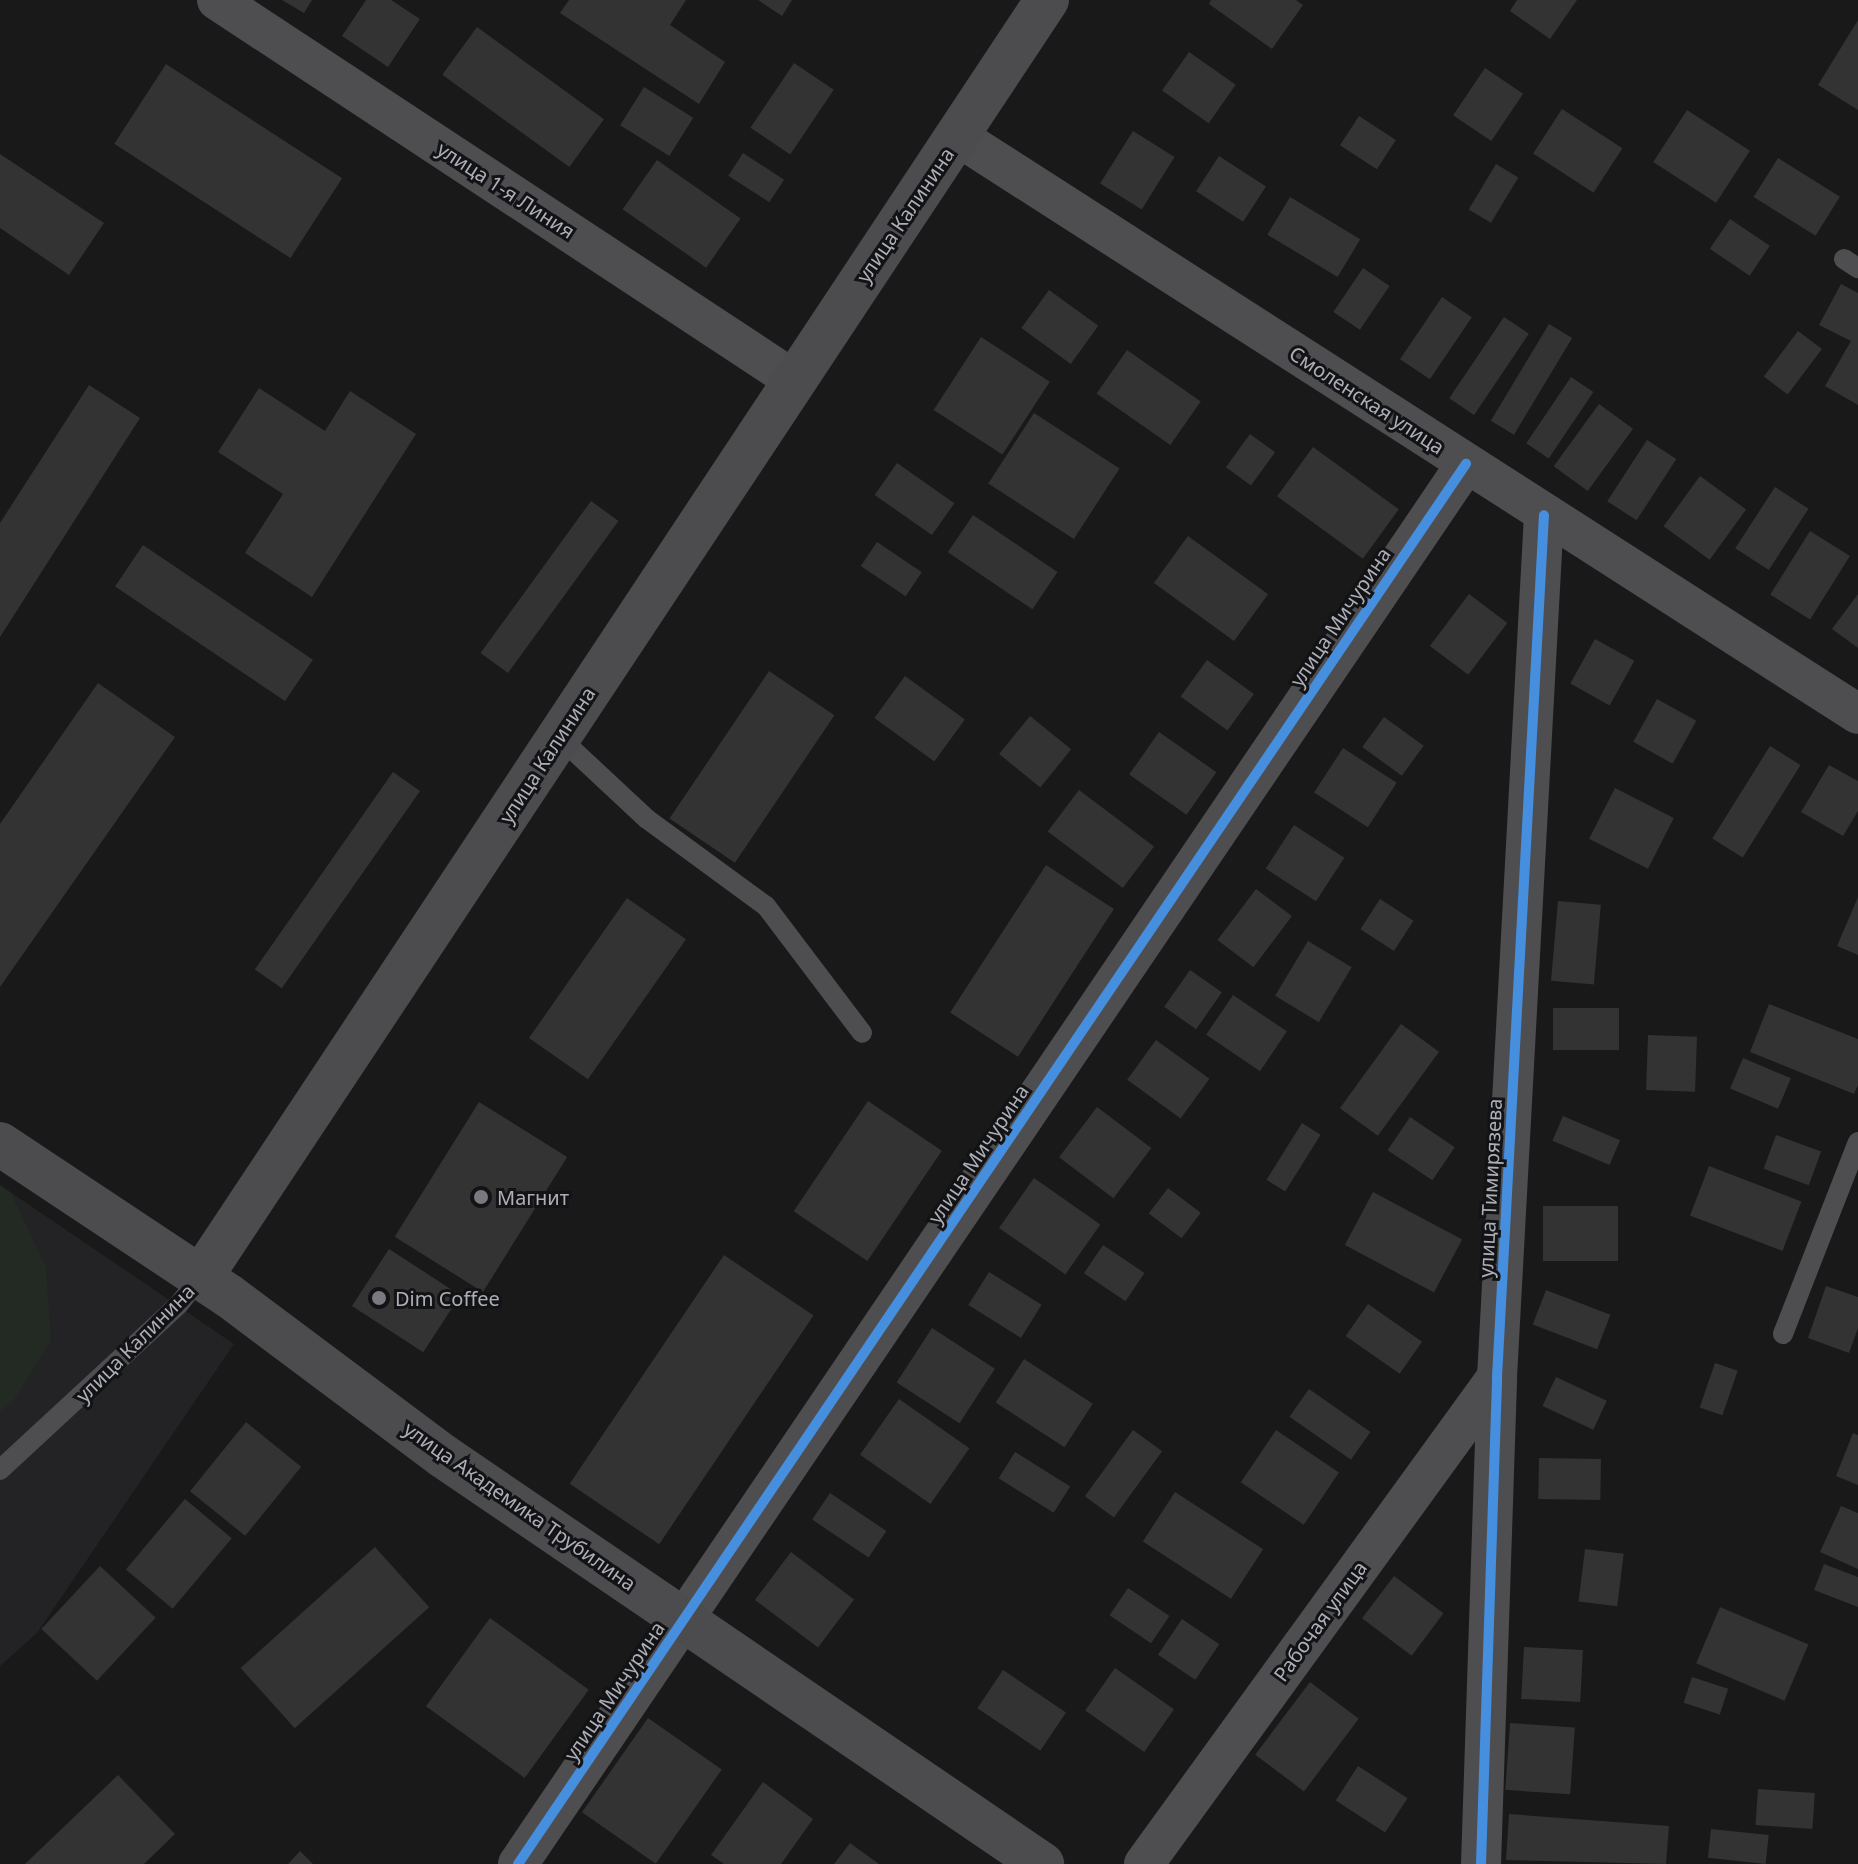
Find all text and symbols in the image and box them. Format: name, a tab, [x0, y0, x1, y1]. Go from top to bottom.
street label: улица 1-я Линия	[433, 137, 579, 243]
street label: улица Калинина	[851, 143, 959, 287]
street label: Смоленская улица	[1285, 341, 1449, 459]
street label: улица Мичурина	[1285, 543, 1395, 691]
street label: улица Калинина	[494, 682, 600, 828]
street label: улица Мичурина	[923, 1080, 1033, 1228]
street label: улица Тимирязева	[1473, 1098, 1507, 1278]
place label: Магнит	[497, 1185, 569, 1209]
marker: Магнит	[472, 1188, 490, 1206]
street label: улица Калинина	[71, 1279, 199, 1407]
place label: Dim Coffee	[395, 1286, 500, 1310]
marker: Dim Coffee	[370, 1289, 388, 1307]
street label: улица Академика Трубилина	[399, 1417, 641, 1595]
street label: Рабочая улица	[1268, 1556, 1372, 1686]
street label: улица Мичурина	[559, 1617, 669, 1765]

